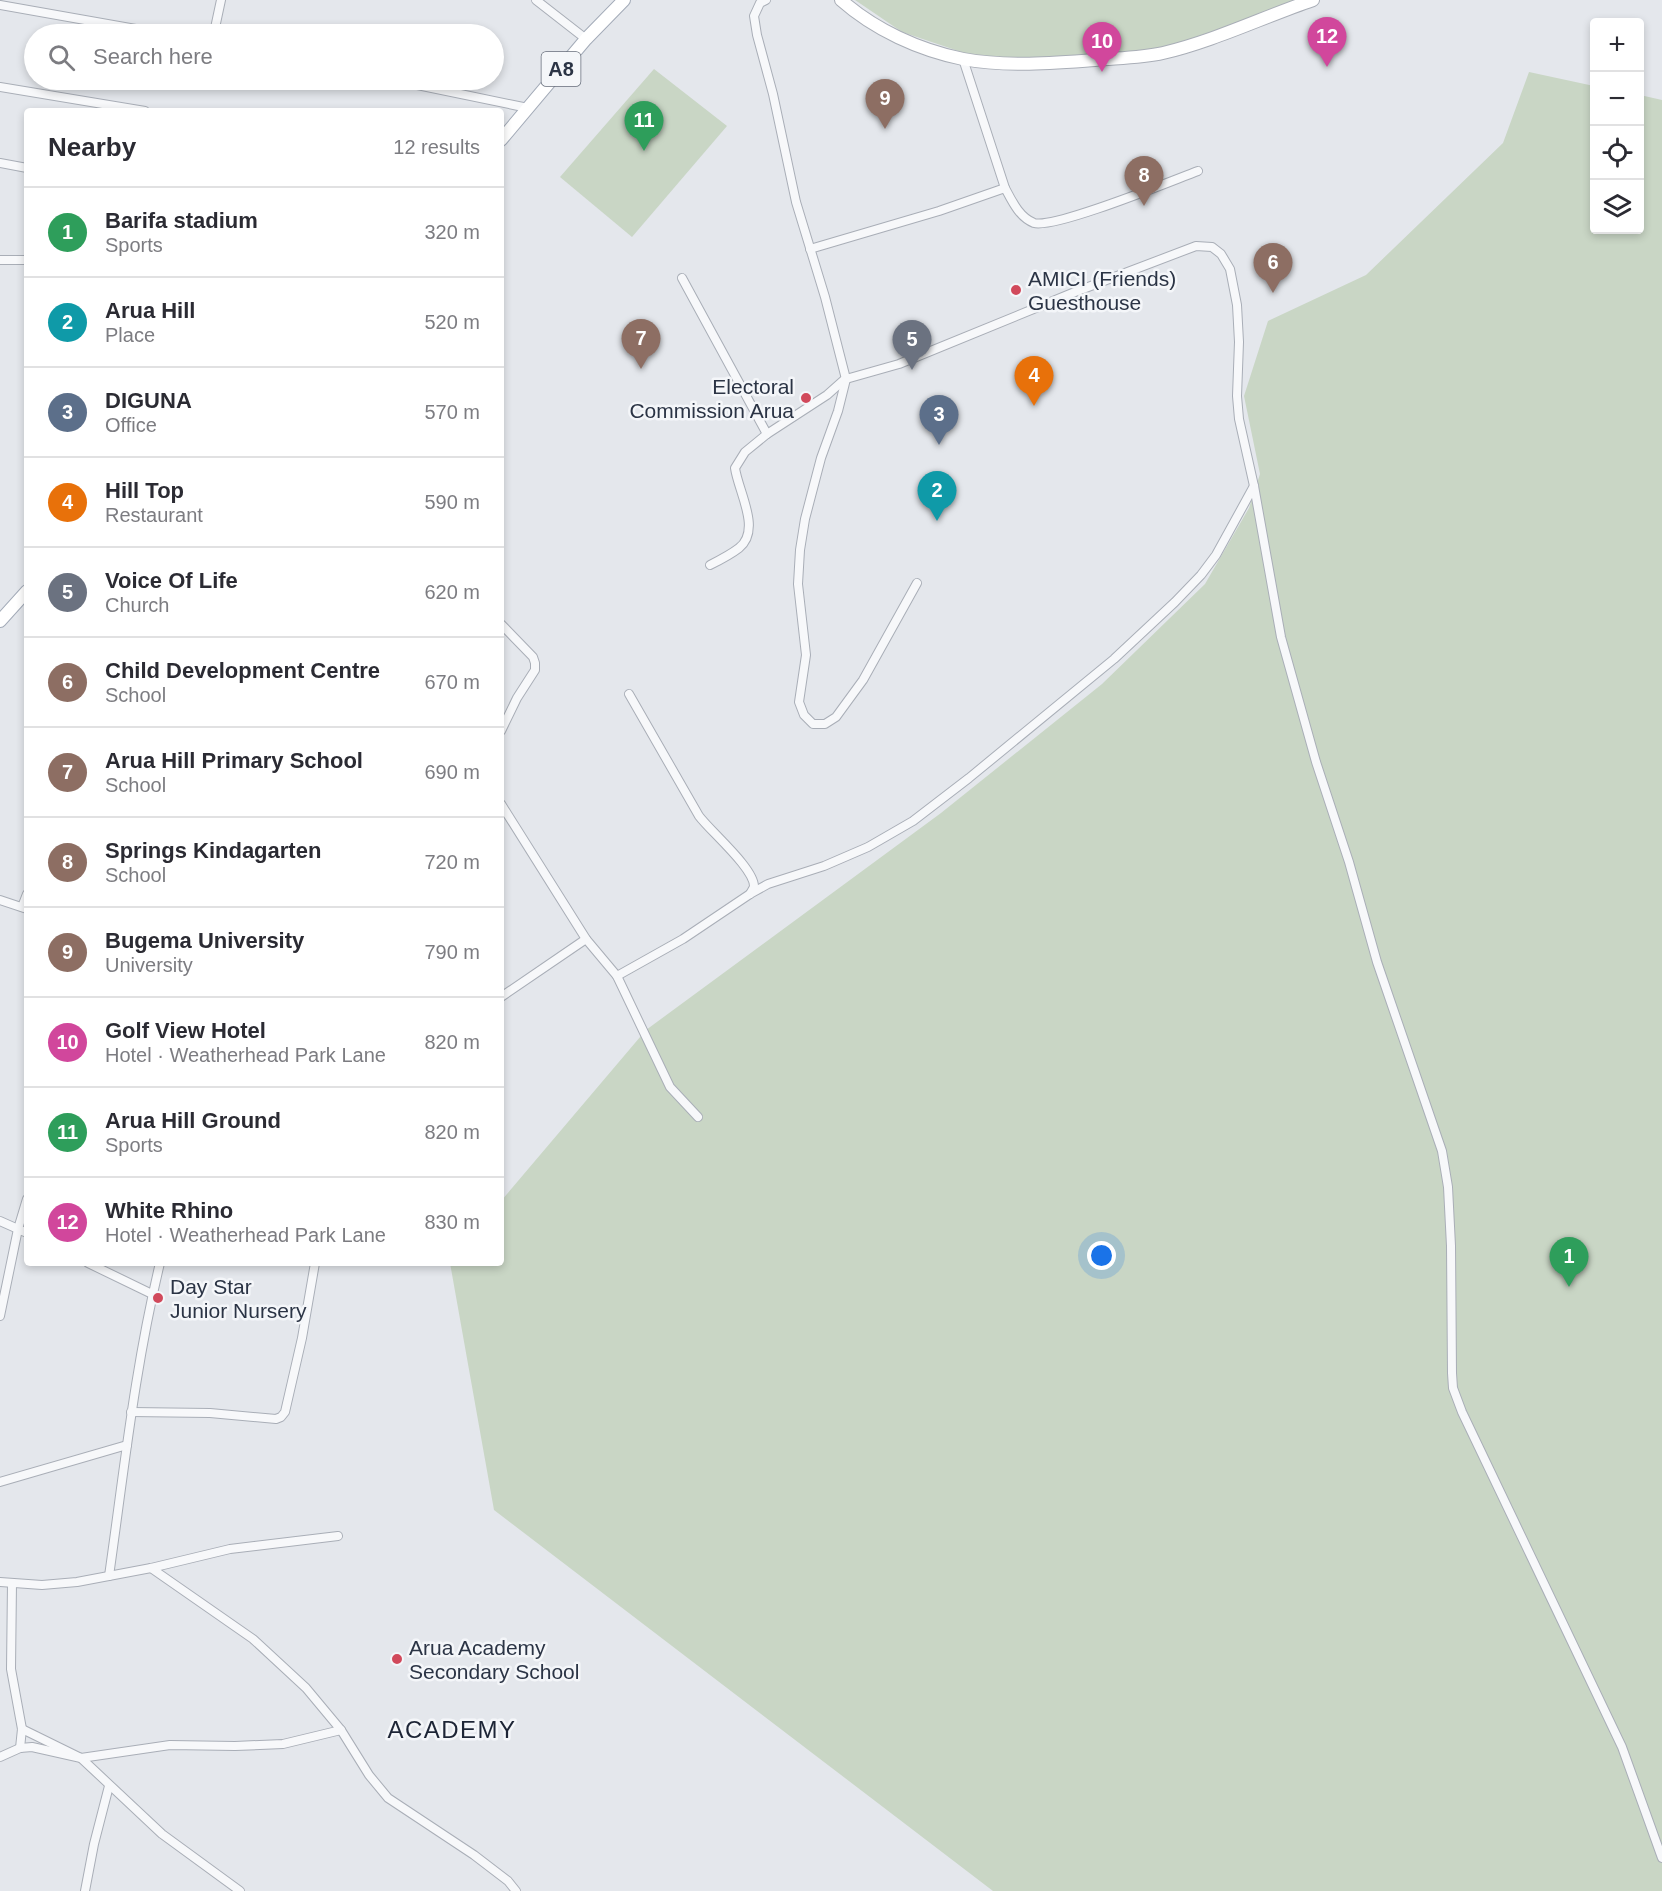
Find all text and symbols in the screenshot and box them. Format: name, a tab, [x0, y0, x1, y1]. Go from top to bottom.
pin: 12	[1308, 17, 1346, 67]
map controls	[1590, 18, 1644, 234]
button: +	[1590, 18, 1644, 72]
pin: 10	[1082, 22, 1122, 72]
search box	[24, 24, 504, 90]
icon: search	[45, 41, 78, 74]
text: Search here	[93, 44, 213, 69]
road number: A8	[542, 52, 580, 86]
button: −	[1590, 72, 1644, 126]
pin: 9	[866, 80, 904, 129]
pin: 11	[624, 102, 664, 151]
button: locate	[1590, 126, 1644, 180]
text: Nearby	[48, 132, 136, 162]
text: 12 results	[393, 136, 480, 158]
pin: 8	[1124, 156, 1164, 206]
button: layers	[1590, 180, 1644, 234]
text: Barifa stadium	[105, 208, 258, 233]
text: 1	[62, 221, 73, 243]
text: 320 m	[424, 221, 480, 243]
text: Sports	[105, 234, 163, 256]
pin: 6	[1254, 244, 1292, 293]
place label: AMICI (Friends) Guesthouse	[1028, 267, 1176, 314]
marker: AMICI (Friends) Guesthouse	[1009, 283, 1023, 297]
text: Arua Hill	[105, 298, 195, 323]
text: 2	[62, 311, 73, 333]
text: 520 m	[424, 311, 480, 333]
pin: 7	[622, 320, 660, 369]
pin: 5	[892, 320, 932, 370]
text: Place	[105, 324, 155, 346]
pin: 4	[1014, 356, 1054, 406]
place label: Electoral Commission Arua	[629, 375, 794, 422]
text: DIGUNA	[105, 388, 192, 413]
marker: Electoral Commission Arua	[799, 391, 813, 405]
pin: 3	[920, 396, 958, 445]
text: 3	[62, 401, 73, 423]
text: 570 m	[424, 401, 480, 423]
text: Office	[105, 414, 157, 436]
pin: 2	[918, 472, 956, 521]
text: Hill Top	[105, 478, 184, 503]
text: 4	[62, 491, 73, 513]
text: 590 m	[424, 491, 480, 513]
text: Restaurant	[105, 504, 203, 526]
text: Voice Of Life	[105, 568, 238, 593]
text: 5	[62, 581, 73, 603]
text: 620 m	[424, 581, 480, 603]
text: Church	[105, 594, 169, 616]
text: Child Development Centre	[105, 658, 380, 683]
text: 6	[62, 671, 73, 693]
text: 670 m	[424, 671, 480, 693]
text: School	[105, 684, 166, 706]
text: Arua Hill Primary School	[105, 748, 363, 773]
text: 7	[62, 761, 73, 783]
text: 690 m	[424, 761, 480, 783]
text: School	[105, 774, 166, 796]
text: Springs Kindagarten	[105, 838, 321, 863]
text: 8	[62, 851, 73, 873]
text: 720 m	[424, 851, 480, 873]
text: School	[105, 864, 166, 886]
text: Bugema University	[105, 928, 304, 953]
text: 9	[62, 941, 73, 963]
text: 790 m	[424, 941, 480, 963]
text: University	[105, 954, 193, 976]
text: Golf View Hotel	[105, 1018, 266, 1043]
text: 10	[56, 1031, 79, 1053]
text: 820 m	[424, 1031, 480, 1053]
text: Hotel · Weatherhead Park Lane	[105, 1044, 386, 1066]
text: Arua Hill Ground	[105, 1108, 281, 1133]
text: 11	[57, 1121, 78, 1143]
text: 820 m	[424, 1121, 480, 1143]
text: Sports	[105, 1134, 163, 1156]
text: White Rhino	[105, 1198, 233, 1223]
text: 12	[56, 1211, 79, 1233]
text: 830 m	[424, 1211, 480, 1233]
text: Hotel · Weatherhead Park Lane	[105, 1224, 386, 1246]
pin: 1	[1550, 1238, 1588, 1287]
your location	[1087, 1241, 1116, 1270]
place label: Day Star Junior Nursery	[170, 1275, 307, 1322]
marker: Day Star Junior Nursery	[151, 1291, 165, 1305]
place label: Arua Academy Secondary School	[409, 1636, 579, 1683]
marker: Arua Academy Secondary School	[390, 1652, 404, 1666]
district label: ACADEMY	[387, 1716, 517, 1743]

